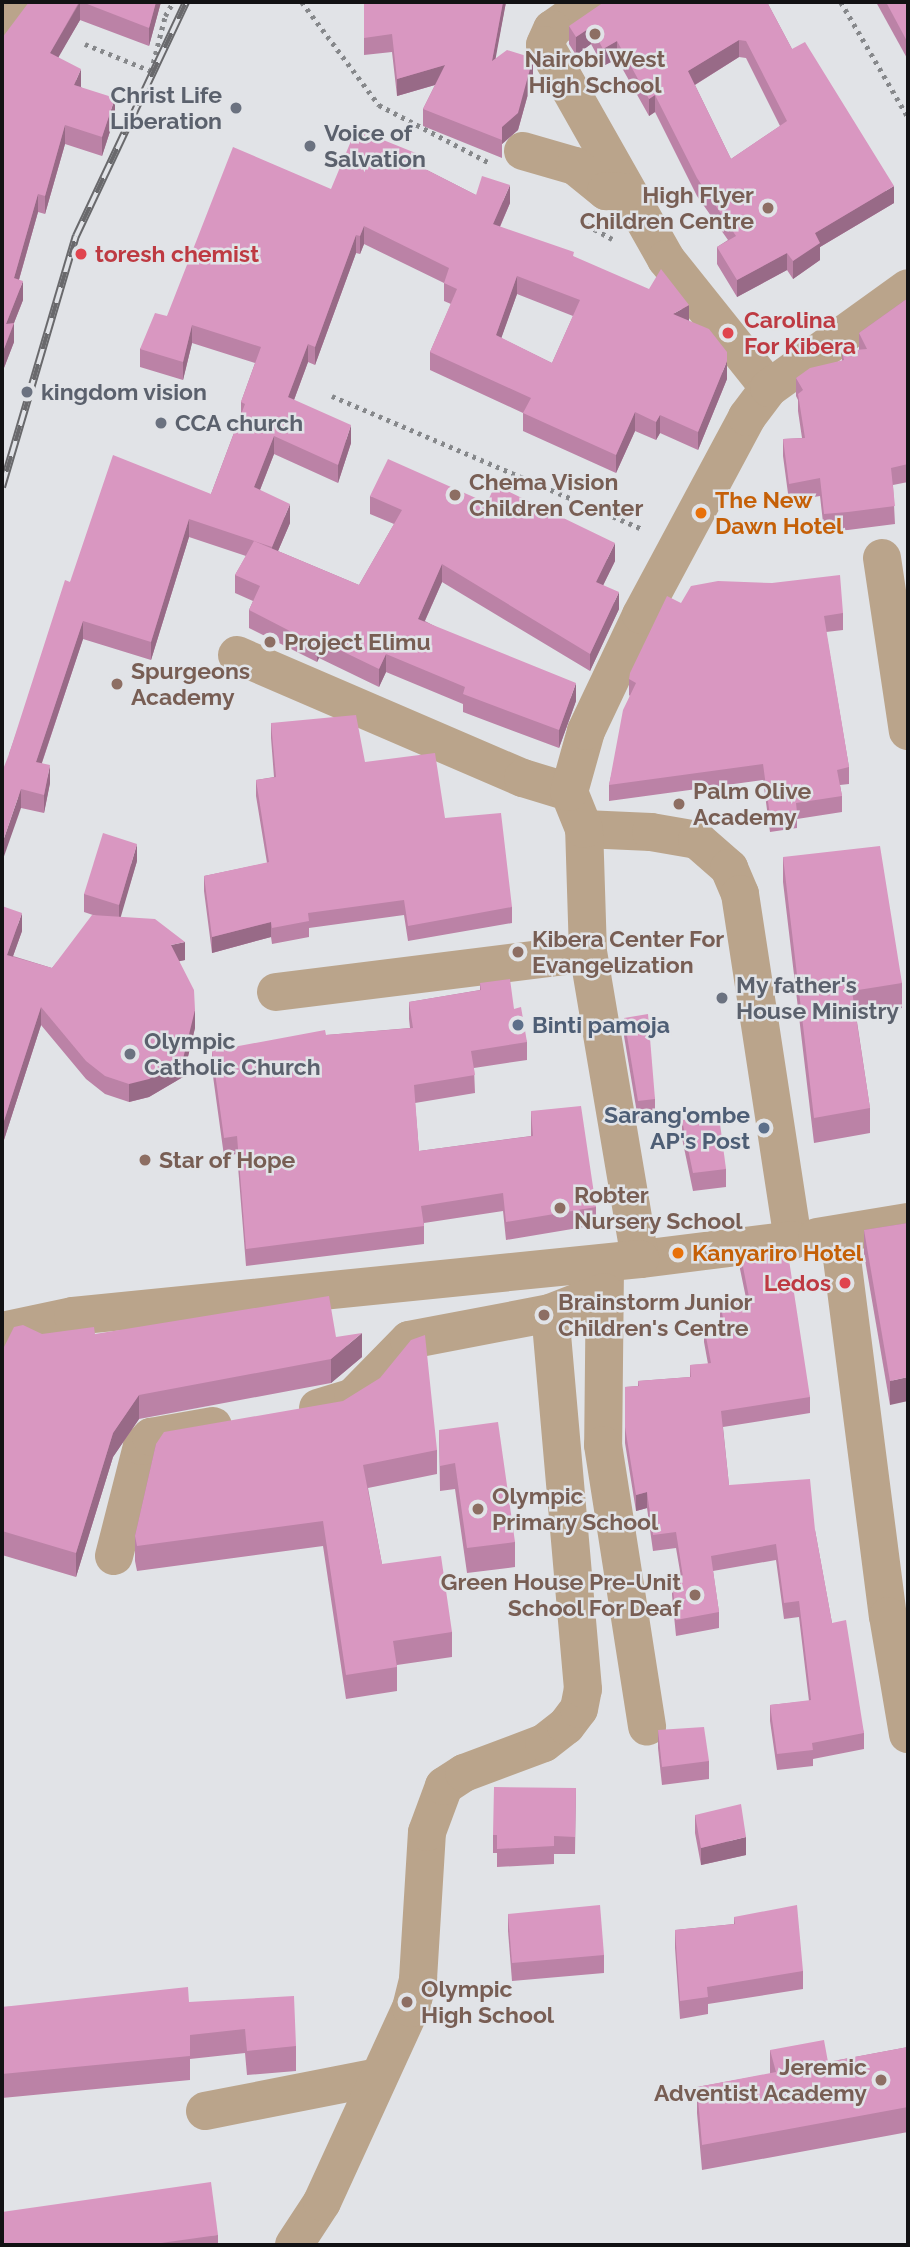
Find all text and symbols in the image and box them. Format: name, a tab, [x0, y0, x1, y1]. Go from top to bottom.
marker: Nairobi West High School	[587, 26, 603, 42]
place label: Nairobi West High School	[524, 45, 666, 99]
place label: Christ Life Liberation	[110, 81, 222, 135]
marker: Christ Life Liberation	[228, 100, 244, 116]
place label: Voice of Salvation	[324, 119, 426, 173]
marker: Voice of Salvation	[302, 138, 318, 154]
place label: High Flyer Children Centre	[580, 181, 754, 235]
marker: High Flyer Children Centre	[760, 200, 776, 216]
place label: toresh chemist	[95, 240, 259, 268]
marker: toresh chemist	[73, 246, 89, 262]
place label: Carolina For Kibera	[744, 306, 857, 360]
marker: Carolina For Kibera	[718, 323, 738, 343]
place label: kingdom vision	[41, 378, 207, 406]
marker: kingdom vision	[19, 384, 35, 400]
place label: CCA church	[175, 409, 304, 437]
marker: CCA church	[153, 415, 169, 431]
place label: Chema Vision Children Center	[469, 468, 643, 522]
place label: The New Dawn Hotel	[715, 486, 843, 540]
marker: Chema Vision Children Center	[447, 487, 463, 503]
marker: The New Dawn Hotel	[693, 505, 709, 521]
place label: Project Elimu	[284, 628, 431, 656]
marker: Project Elimu	[262, 634, 278, 650]
place label: Spurgeons Academy	[131, 657, 250, 711]
marker: Spurgeons Academy	[109, 676, 125, 692]
place label: Palm Olive Academy	[693, 777, 811, 831]
marker: Palm Olive Academy	[671, 796, 687, 812]
place label: Kibera Center For Evangelization	[532, 925, 725, 979]
marker: Kibera Center For Evangelization	[510, 944, 526, 960]
place label: My father's House Ministry	[736, 971, 899, 1025]
marker: My father's House Ministry	[714, 990, 730, 1006]
place label: Binti pamoja	[532, 1011, 670, 1039]
marker: Binti pamoja	[510, 1017, 526, 1033]
place label: Olympic Catholic Church	[144, 1027, 321, 1081]
marker: Olympic Catholic Church	[122, 1046, 138, 1062]
place label: Sarang'ombe AP's Post	[604, 1101, 750, 1155]
marker: Sarang'ombe AP's Post	[756, 1120, 772, 1136]
place label: Star of Hope	[159, 1146, 296, 1174]
marker: Star of Hope	[137, 1152, 153, 1168]
place label: Robter Nursery School	[574, 1181, 743, 1235]
marker: Robter Nursery School	[552, 1200, 568, 1216]
place label: Kanyariro Hotel	[692, 1239, 863, 1267]
marker: Kanyariro Hotel	[670, 1245, 686, 1261]
place label: Ledos	[764, 1269, 831, 1297]
marker: Ledos	[837, 1275, 853, 1291]
place label: Brainstorm Junior Children's Centre	[558, 1288, 753, 1342]
marker: Brainstorm Junior Children's Centre	[536, 1307, 552, 1323]
place label: Olympic Primary School	[492, 1482, 659, 1536]
marker: Olympic Primary School	[470, 1501, 486, 1517]
place label: Green House Pre-Unit School For Deaf	[441, 1568, 681, 1622]
marker: Green House Pre-Unit School For Deaf	[687, 1587, 703, 1603]
place label: Olympic High School	[421, 1975, 554, 2029]
marker: Olympic High School	[399, 1994, 415, 2010]
place label: Jeremic Adventist Academy	[653, 2053, 867, 2107]
marker: Jeremic Adventist Academy	[873, 2072, 889, 2088]

